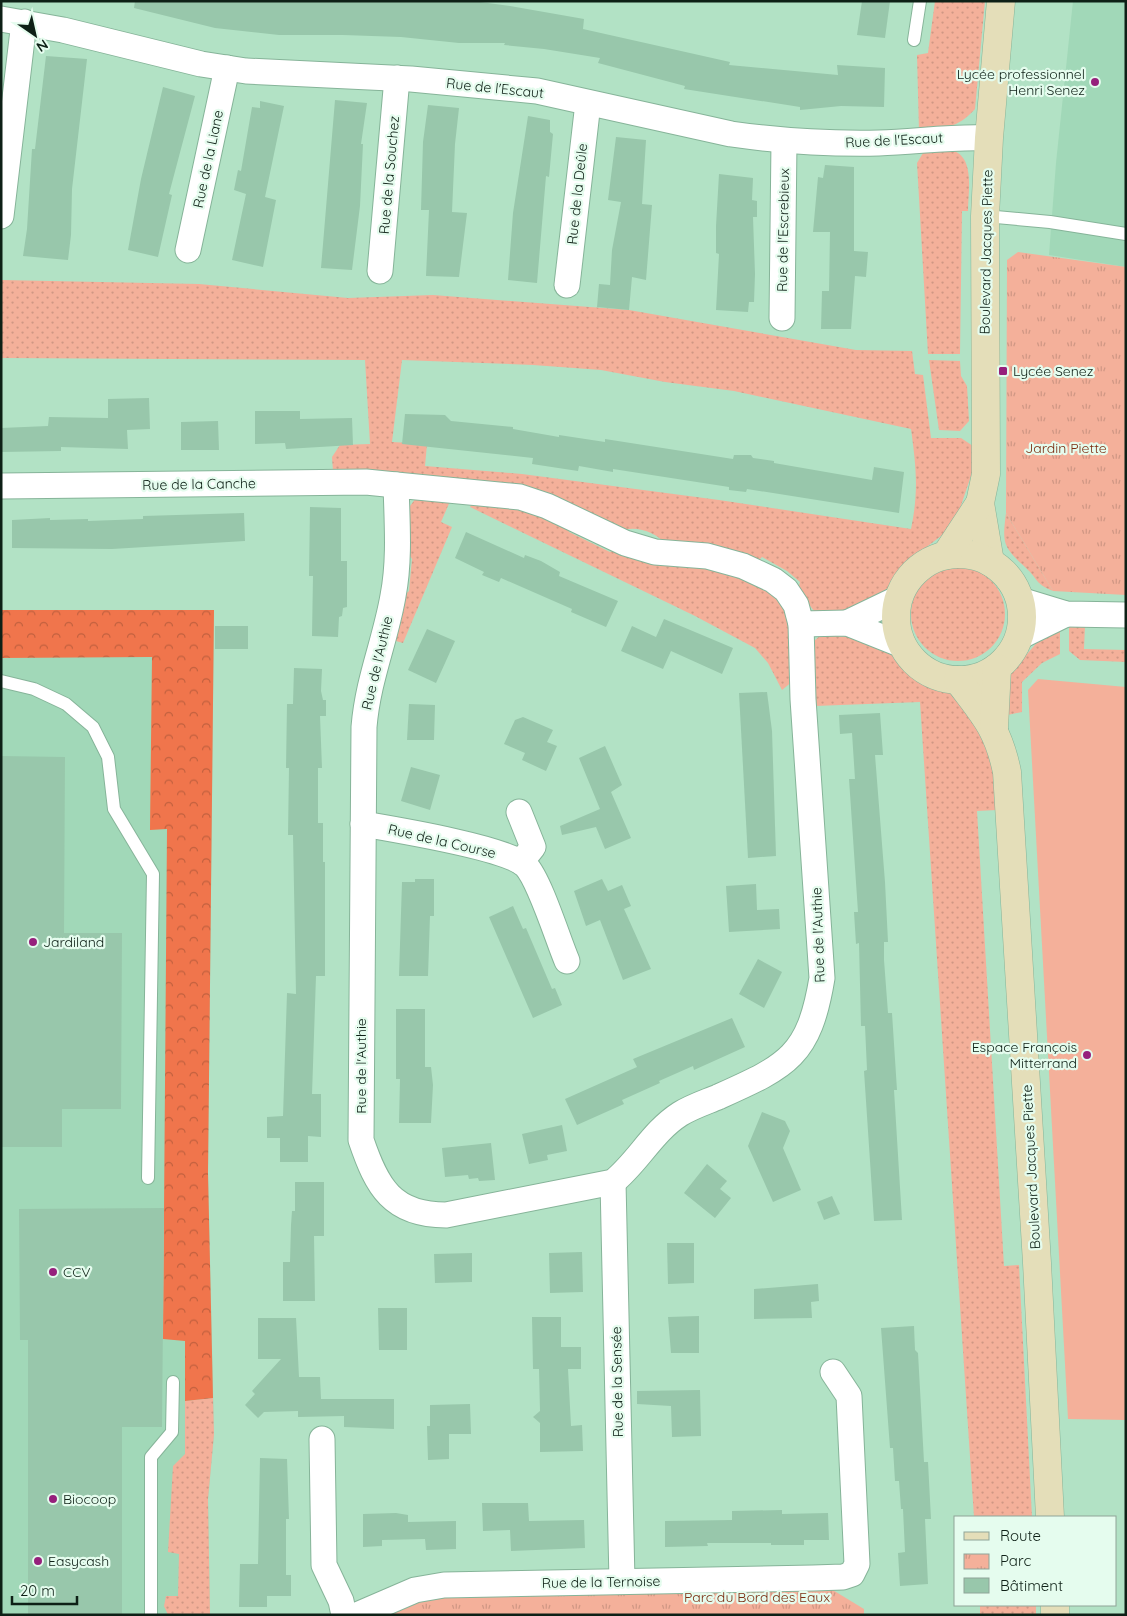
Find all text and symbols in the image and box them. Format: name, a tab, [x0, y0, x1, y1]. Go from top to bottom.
north arrow	[10, 10, 60, 60]
text: N	[33, 35, 52, 56]
place label: Lycée professionnel Henri Senez	[957, 65, 1085, 99]
street label: Rue de l'Escaut	[445, 74, 545, 102]
marker: Lycée professionnel Henri Senez	[1089, 76, 1101, 88]
street label: Rue de la Liane	[189, 108, 227, 210]
street label: Rue de la Souchez	[375, 115, 403, 235]
street label: Rue de l'Escaut	[845, 128, 944, 152]
street label: Rue de la Deûle	[563, 142, 591, 246]
street label: Rue de l'Escrebieux	[773, 168, 793, 292]
street label: Boulevard Jacques Piette	[976, 169, 996, 335]
place label: Lycée Senez	[1013, 362, 1094, 380]
marker: Lycée Senez	[997, 365, 1009, 377]
park label: Jardin Piette	[1025, 439, 1107, 457]
street label: Rue de la Canche	[142, 474, 256, 494]
street label: Rue de l'Authie	[357, 614, 397, 712]
street label: Rue de la Course	[386, 820, 498, 862]
street label: Rue de l'Authie	[807, 887, 829, 983]
place label: Jardiland	[43, 933, 104, 951]
marker: Jardiland	[27, 936, 39, 948]
street label: Rue de l'Authie	[352, 1018, 370, 1114]
place label: Espace François Mitterrand	[972, 1038, 1077, 1072]
marker: Espace François Mitterrand	[1081, 1049, 1093, 1061]
street label: Boulevard Jacques Piette	[1018, 1084, 1044, 1250]
place label: CCV	[63, 1263, 91, 1281]
marker: CCV	[47, 1266, 59, 1278]
street label: Rue de la Sensée	[607, 1326, 627, 1438]
place label: Biocoop	[63, 1490, 116, 1508]
marker: Biocoop	[47, 1493, 59, 1505]
legend	[954, 1516, 1117, 1606]
text: Route	[1000, 1526, 1041, 1545]
text: Parc	[1000, 1551, 1031, 1570]
place label: Easycash	[48, 1552, 109, 1570]
marker: Easycash	[32, 1555, 44, 1567]
street label: Rue de la Ternoise	[541, 1572, 661, 1592]
scale bar	[12, 1574, 78, 1606]
text: Bâtiment	[1000, 1576, 1063, 1595]
text: 20 m	[20, 1581, 55, 1600]
park label: Parc du Bord des Eaux	[684, 1588, 830, 1606]

